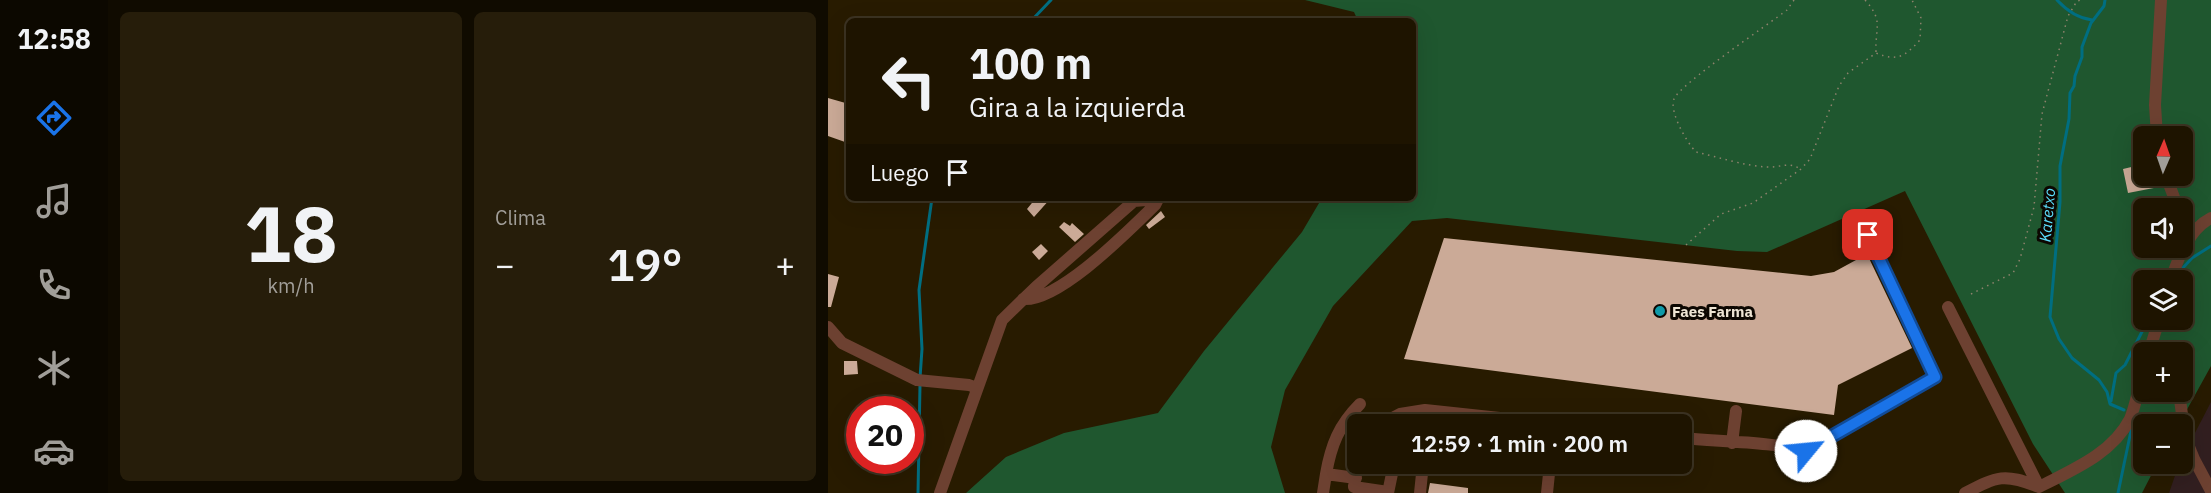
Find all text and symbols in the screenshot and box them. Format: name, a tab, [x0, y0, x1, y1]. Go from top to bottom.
text: 12:58	[17, 21, 91, 56]
text: 100 m	[969, 36, 1092, 91]
icon: left	[870, 42, 948, 120]
text: Gira a la izquierda	[969, 89, 1185, 124]
icon: directions	[33, 97, 75, 139]
north arrow	[2133, 126, 2193, 186]
map controls	[2133, 126, 2193, 474]
icon: arrive	[941, 156, 974, 189]
text: Luego	[870, 158, 929, 187]
icon: music	[33, 180, 75, 222]
text: 18	[244, 182, 338, 283]
water label: Karetxo	[2035, 187, 2059, 243]
button: sound	[2133, 198, 2193, 258]
text: Clima	[495, 204, 546, 231]
pin	[1842, 209, 1893, 260]
icon: arrive	[1851, 218, 1884, 251]
text: 19°	[607, 235, 683, 293]
text: −	[495, 243, 515, 286]
text: +	[775, 243, 795, 286]
icon: phone	[33, 264, 75, 306]
button: layers	[2133, 270, 2193, 330]
text: km/h	[267, 272, 315, 299]
place label: Faes Farma	[1672, 302, 1753, 321]
marker: Faes Farma	[1653, 304, 1667, 318]
button: +	[2133, 342, 2193, 402]
icon: climate	[33, 347, 75, 389]
speed limit sign: 20	[846, 396, 924, 474]
button: −	[2133, 414, 2193, 474]
position arrow	[1774, 419, 1838, 483]
text: 12:59 · 1 min · 200 m	[1411, 429, 1628, 458]
icon: car	[33, 430, 75, 472]

